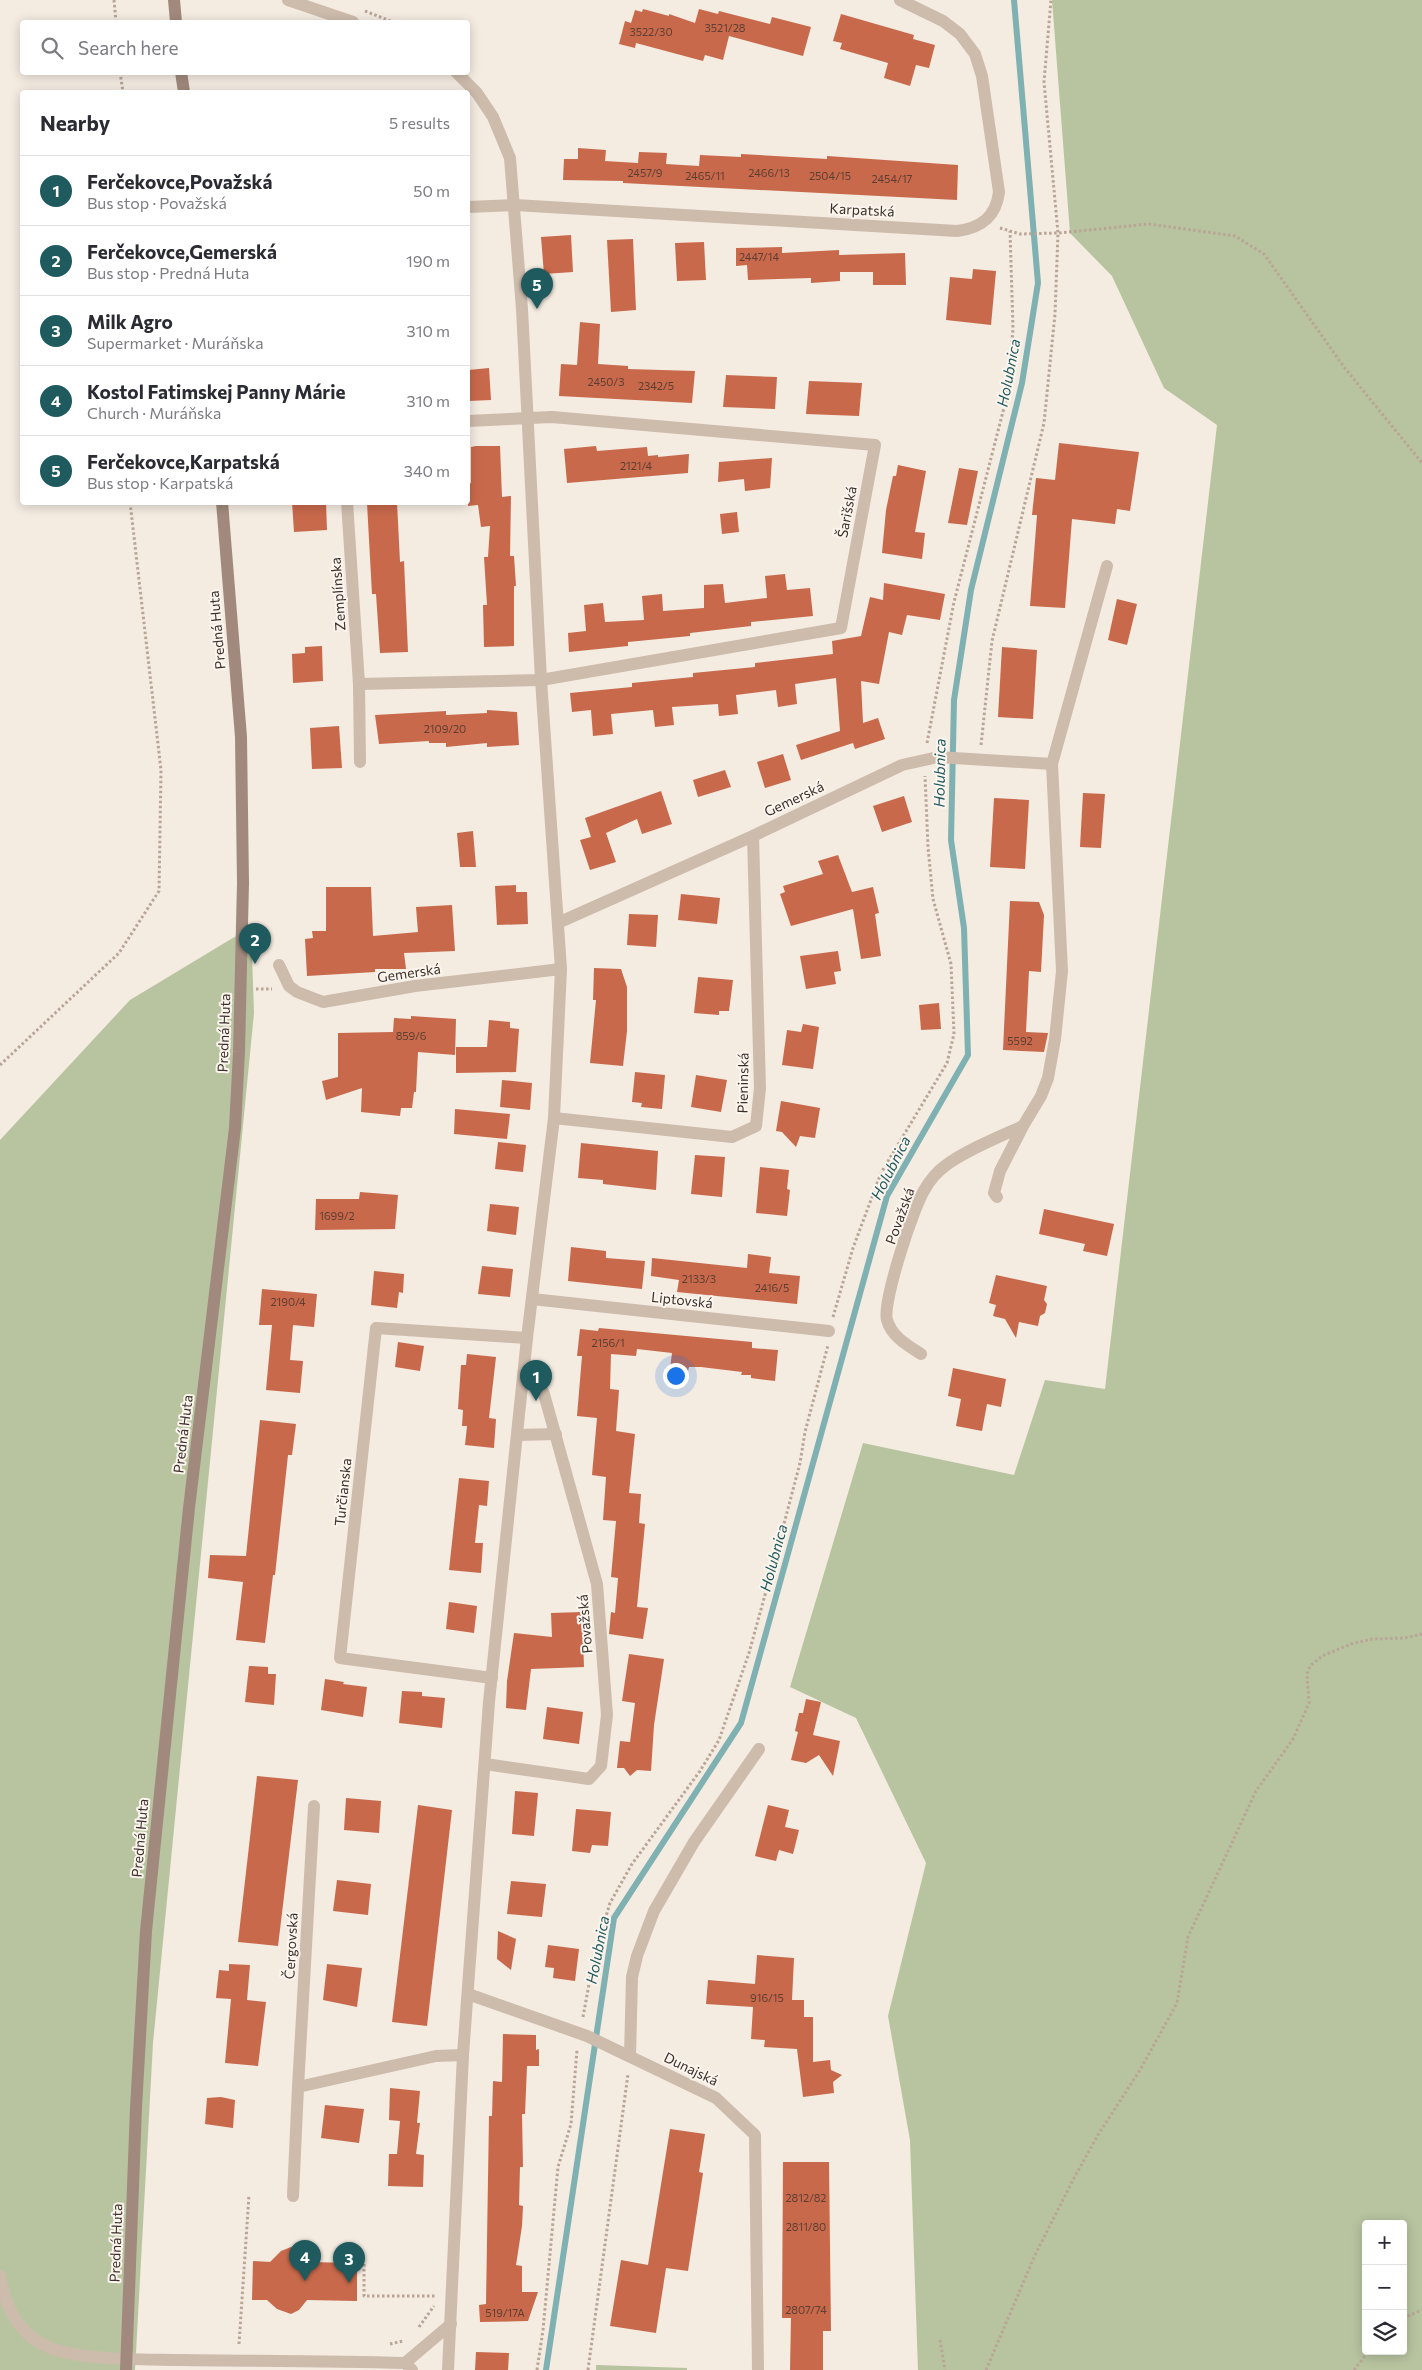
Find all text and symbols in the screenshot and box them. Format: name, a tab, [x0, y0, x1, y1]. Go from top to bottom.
search box	[20, 20, 470, 75]
house number: 3521/28	[704, 21, 746, 34]
house number: 3522/30	[629, 25, 673, 38]
icon: search	[38, 34, 66, 62]
text: Search here	[78, 36, 178, 59]
text: Nearby	[40, 110, 110, 135]
text: 5 results	[389, 113, 450, 132]
house number: 2457/9	[627, 166, 663, 179]
house number: 2466/13	[748, 166, 790, 179]
house number: 2465/11	[685, 169, 725, 182]
house number: 2504/15	[809, 169, 851, 182]
text: Ferčekovce,Považská	[87, 170, 272, 193]
house number: 2454/17	[872, 172, 913, 185]
text: 1	[52, 181, 60, 200]
text: 50 m	[413, 181, 450, 200]
text: Bus stop · Považská	[87, 193, 227, 212]
street label: Karpatská	[829, 199, 895, 220]
text: Ferčekovce,Gemerská	[87, 240, 277, 263]
house number: 2447/14	[739, 250, 779, 263]
text: 2	[51, 251, 61, 270]
text: 190 m	[406, 251, 450, 270]
text: Bus stop · Predná Huta	[87, 263, 249, 282]
pin: 5	[521, 268, 553, 309]
text: Milk Agro	[87, 310, 173, 333]
text: 3	[51, 321, 61, 340]
text: 310 m	[407, 321, 450, 340]
text: Supermarket · Muráňska	[87, 333, 264, 352]
water label: Holubnica	[993, 337, 1023, 408]
house number: 2450/3	[588, 375, 624, 388]
house number: 2342/5	[638, 379, 674, 392]
text: Kostol Fatimskej Panny Márie	[87, 380, 345, 403]
text: 4	[51, 391, 61, 410]
text: 310 m	[407, 391, 450, 410]
text: Church · Muráňska	[87, 403, 221, 422]
text: Ferčekovce,Karpatská	[87, 450, 280, 473]
house number: 2121/4	[620, 459, 653, 472]
text: 5	[51, 461, 61, 480]
text: 340 m	[404, 461, 450, 480]
text: Bus stop · Karpatská	[87, 473, 233, 492]
street label: Šarišská	[833, 485, 860, 539]
street label: Zemplínska	[326, 557, 349, 631]
street label: Predná Huta	[205, 590, 228, 670]
house number: 2109/20	[424, 722, 466, 735]
water label: Holubnica	[929, 738, 949, 808]
street label: Gemerská	[761, 777, 826, 820]
pin: 2	[239, 923, 271, 964]
street label: Gemerská	[376, 960, 442, 985]
street label: Predná Huta	[214, 993, 233, 1073]
house number: 859/6	[396, 1029, 427, 1042]
house number: 5592	[1007, 1034, 1033, 1047]
street label: Pieninská	[733, 1053, 752, 1113]
water label: Holubnica	[866, 1133, 914, 1202]
street label: Považská	[881, 1185, 918, 1247]
house number: 1699/2	[319, 1209, 355, 1222]
house number: 2133/3	[682, 1272, 716, 1285]
house number: 2416/5	[755, 1281, 789, 1294]
street label: Liptovská	[650, 1288, 714, 1311]
house number: 2190/4	[270, 1295, 306, 1308]
house number: 2156/1	[591, 1336, 625, 1349]
pin: 1	[520, 1360, 552, 1401]
your location	[663, 1363, 689, 1389]
street label: Predná Huta	[169, 1394, 196, 1474]
street label: Turčianska	[330, 1457, 355, 1527]
water label: Holubnica	[755, 1522, 791, 1593]
street label: Považská	[573, 1594, 596, 1654]
street label: Predná Huta	[128, 1798, 151, 1878]
street label: Čergovská	[280, 1912, 301, 1980]
water label: Holubnica	[582, 1914, 612, 1985]
house number: 916/15	[750, 1991, 784, 2004]
street label: Dunajská	[661, 2048, 721, 2089]
house number: 2812/82	[786, 2191, 826, 2204]
street label: Predná Huta	[106, 2203, 125, 2283]
house number: 2811/80	[786, 2220, 826, 2233]
map controls	[1362, 2220, 1407, 2355]
button: +	[1362, 2220, 1407, 2265]
pin: 4	[289, 2240, 321, 2281]
pin: 3	[333, 2242, 365, 2283]
button: −	[1362, 2265, 1407, 2310]
house number: 2807/74	[785, 2303, 827, 2316]
house number: 519/17A	[485, 2306, 525, 2319]
button: layers	[1362, 2310, 1407, 2355]

